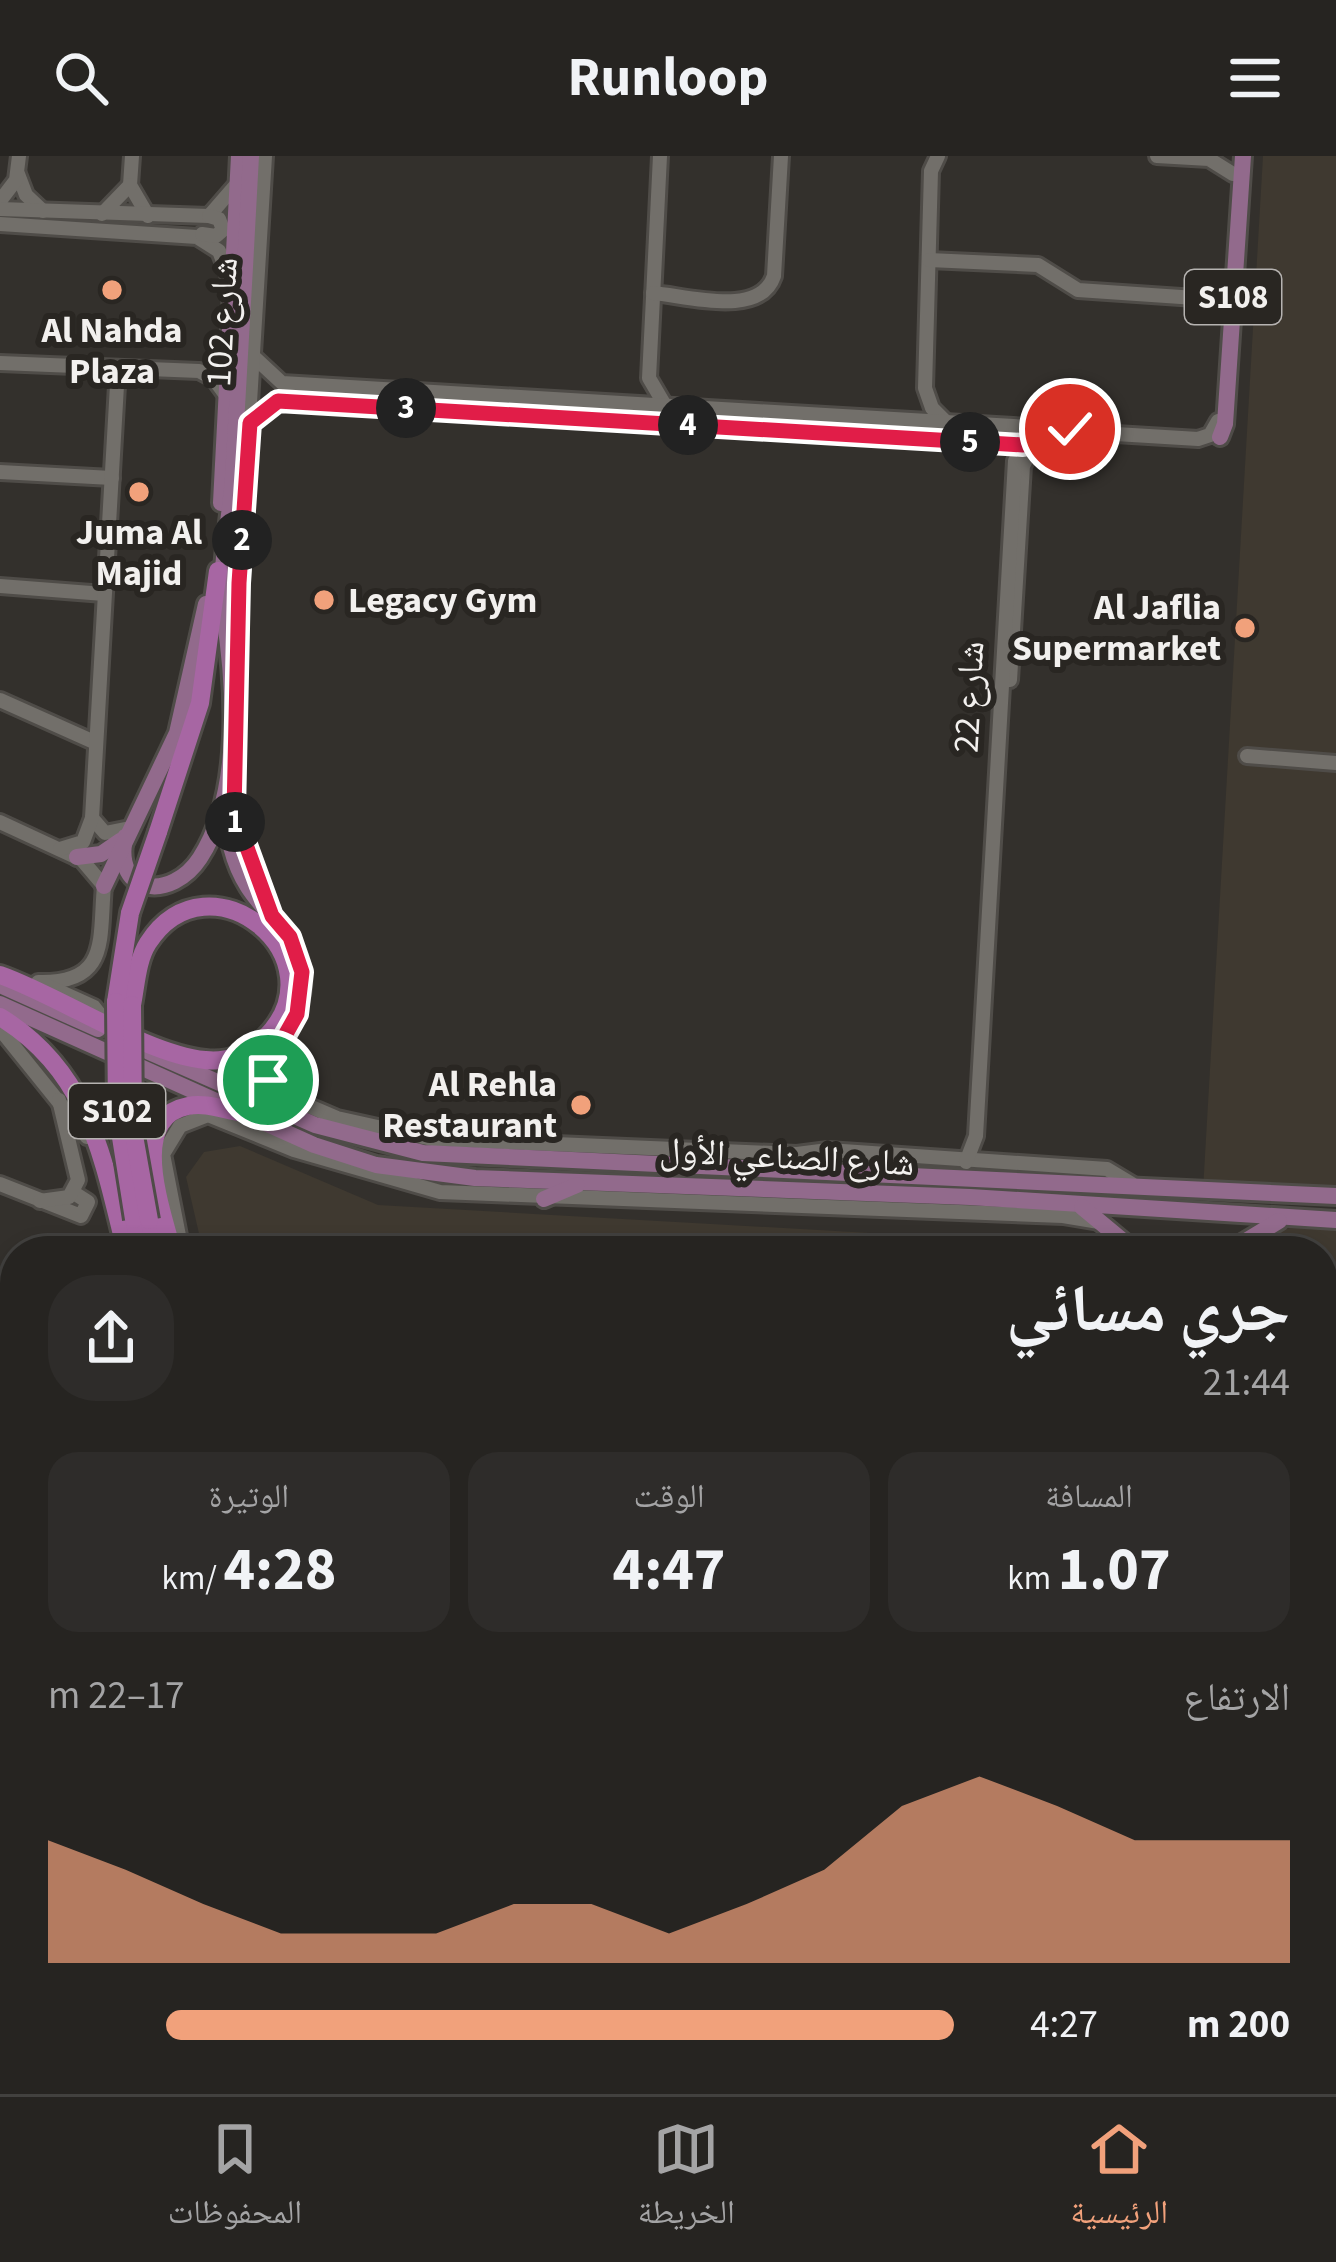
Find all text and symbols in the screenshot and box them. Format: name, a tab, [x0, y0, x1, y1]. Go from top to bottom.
text: Runloop	[568, 40, 769, 117]
icon: search	[48, 45, 114, 111]
icon: menu	[1222, 45, 1288, 111]
street label: شارع 102	[193, 256, 251, 388]
road number: S108	[1185, 270, 1281, 324]
marker: Al Nahda Plaza	[99, 277, 125, 303]
place label: Al Nahda Plaza	[40, 305, 183, 397]
pin: 3	[376, 378, 436, 438]
pin	[1019, 378, 1121, 480]
text: 3	[397, 384, 415, 431]
pin: 4	[658, 395, 718, 455]
icon: check	[1037, 396, 1103, 462]
text: 4	[679, 401, 697, 448]
pin: 5	[940, 412, 1000, 472]
text: 5	[961, 418, 979, 465]
marker: Juma Al Majid	[126, 479, 152, 505]
place label: Juma Al Majid	[76, 507, 202, 599]
pin: 2	[212, 510, 272, 570]
text: 2	[233, 516, 251, 563]
place label: Legacy Gym	[348, 575, 537, 626]
place label: Al Jaflia Supermarket	[1012, 582, 1221, 674]
marker: Legacy Gym	[311, 587, 337, 613]
marker: Al Jaflia Supermarket	[1232, 615, 1258, 641]
street label: شارع 22	[941, 640, 997, 754]
pin: 1	[205, 792, 265, 852]
text: 1	[226, 798, 244, 845]
pin	[217, 1029, 319, 1131]
icon: arrive	[235, 1047, 301, 1113]
place label: Al Rehla Restaurant	[382, 1059, 557, 1151]
road number: S102	[69, 1084, 165, 1138]
marker: Al Rehla Restaurant	[568, 1092, 594, 1118]
street label: شارع الصناعي الأول	[658, 1125, 916, 1191]
text: جري مسائي	[1006, 1263, 1290, 1357]
button: share	[48, 1275, 174, 1401]
text: 21:44	[1203, 1355, 1290, 1411]
text: الوتيرة	[209, 1473, 289, 1520]
text: الوقت	[633, 1473, 705, 1520]
text: المسافة	[1045, 1473, 1133, 1520]
text: 4:28	[223, 1528, 336, 1613]
text: 4:47	[612, 1528, 726, 1613]
text: 1.07	[1058, 1528, 1171, 1613]
text: /km	[162, 1555, 223, 1602]
text: km	[1007, 1555, 1058, 1602]
text: 17–22 m	[48, 1668, 184, 1724]
text: الارتفاع	[1184, 1670, 1290, 1726]
text: 4:27	[1030, 1997, 1098, 2053]
text: 200 m	[1187, 1997, 1290, 2053]
tab: المحفوظات	[168, 2116, 302, 2244]
tab: الخريطة	[638, 2116, 735, 2244]
tab: الرئيسية	[1070, 2116, 1168, 2244]

